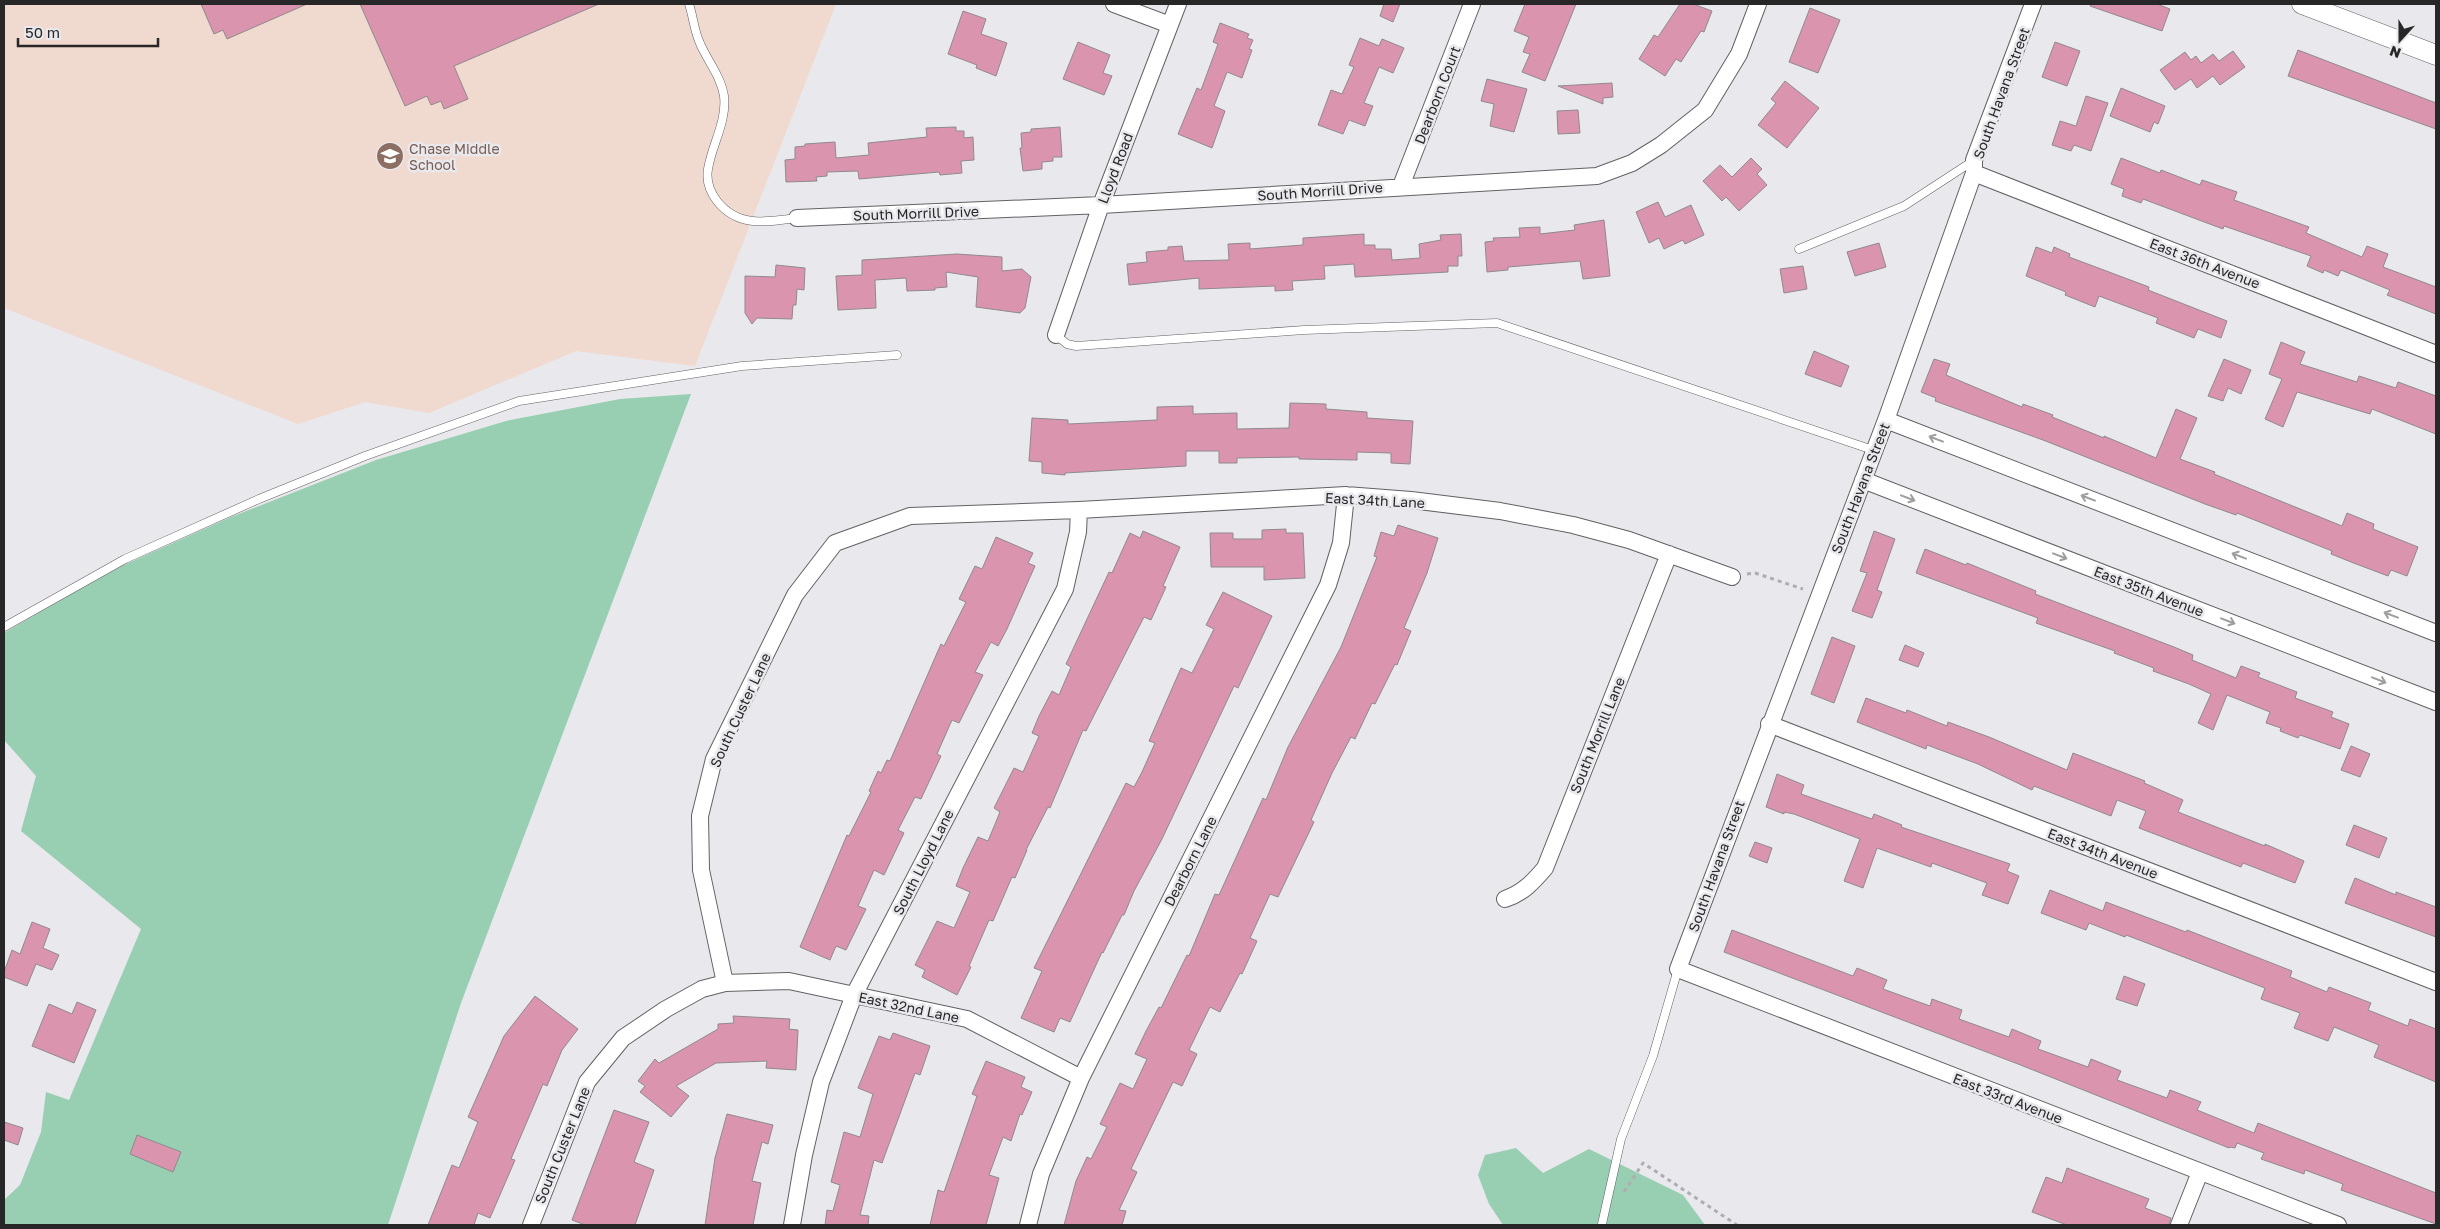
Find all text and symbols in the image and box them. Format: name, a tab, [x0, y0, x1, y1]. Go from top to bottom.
scale bar	[18, 15, 158, 47]
north arrow	[2375, 15, 2425, 65]
text: 50 m	[25, 23, 60, 41]
street label: South Havana Street	[1969, 25, 2033, 161]
text: N	[2387, 43, 2403, 62]
street label: Dearborn Court	[1410, 44, 1464, 146]
street label: Lloyd Road	[1094, 130, 1136, 206]
place label: Chase Middle School	[409, 140, 500, 173]
school or university icon: Chase Middle School	[375, 141, 405, 171]
street label: South Morrill Drive	[1257, 178, 1383, 204]
street label: South Morrill Drive	[853, 202, 979, 224]
street label: East 36th Avenue	[2148, 234, 2262, 292]
street label: South Havana Street	[1827, 420, 1893, 556]
one-way arrow	[1929, 434, 1944, 443]
street label: East 34th Lane	[1325, 489, 1425, 511]
one-way arrow	[1900, 493, 1915, 503]
one-way arrow	[2080, 493, 2096, 502]
one-way arrow	[2232, 551, 2247, 561]
one-way arrow	[2052, 552, 2067, 561]
street label: East 35th Avenue	[2092, 562, 2206, 620]
one-way arrow	[2384, 610, 2399, 619]
one-way arrow	[2219, 617, 2235, 626]
street label: South Custer Lane	[706, 650, 774, 770]
street label: South Morrill Lane	[1566, 674, 1628, 796]
one-way arrow	[2371, 675, 2386, 685]
street label: South Havana Street	[1684, 798, 1748, 934]
street label: South Lloyd Lane	[889, 806, 957, 918]
street label: Dearborn Lane	[1160, 813, 1220, 909]
street label: East 34th Avenue	[2045, 824, 2161, 882]
street label: East 32nd Lane	[857, 988, 961, 1026]
street label: East 33rd Avenue	[1951, 1069, 2065, 1127]
street label: South Custer Lane	[531, 1084, 593, 1206]

